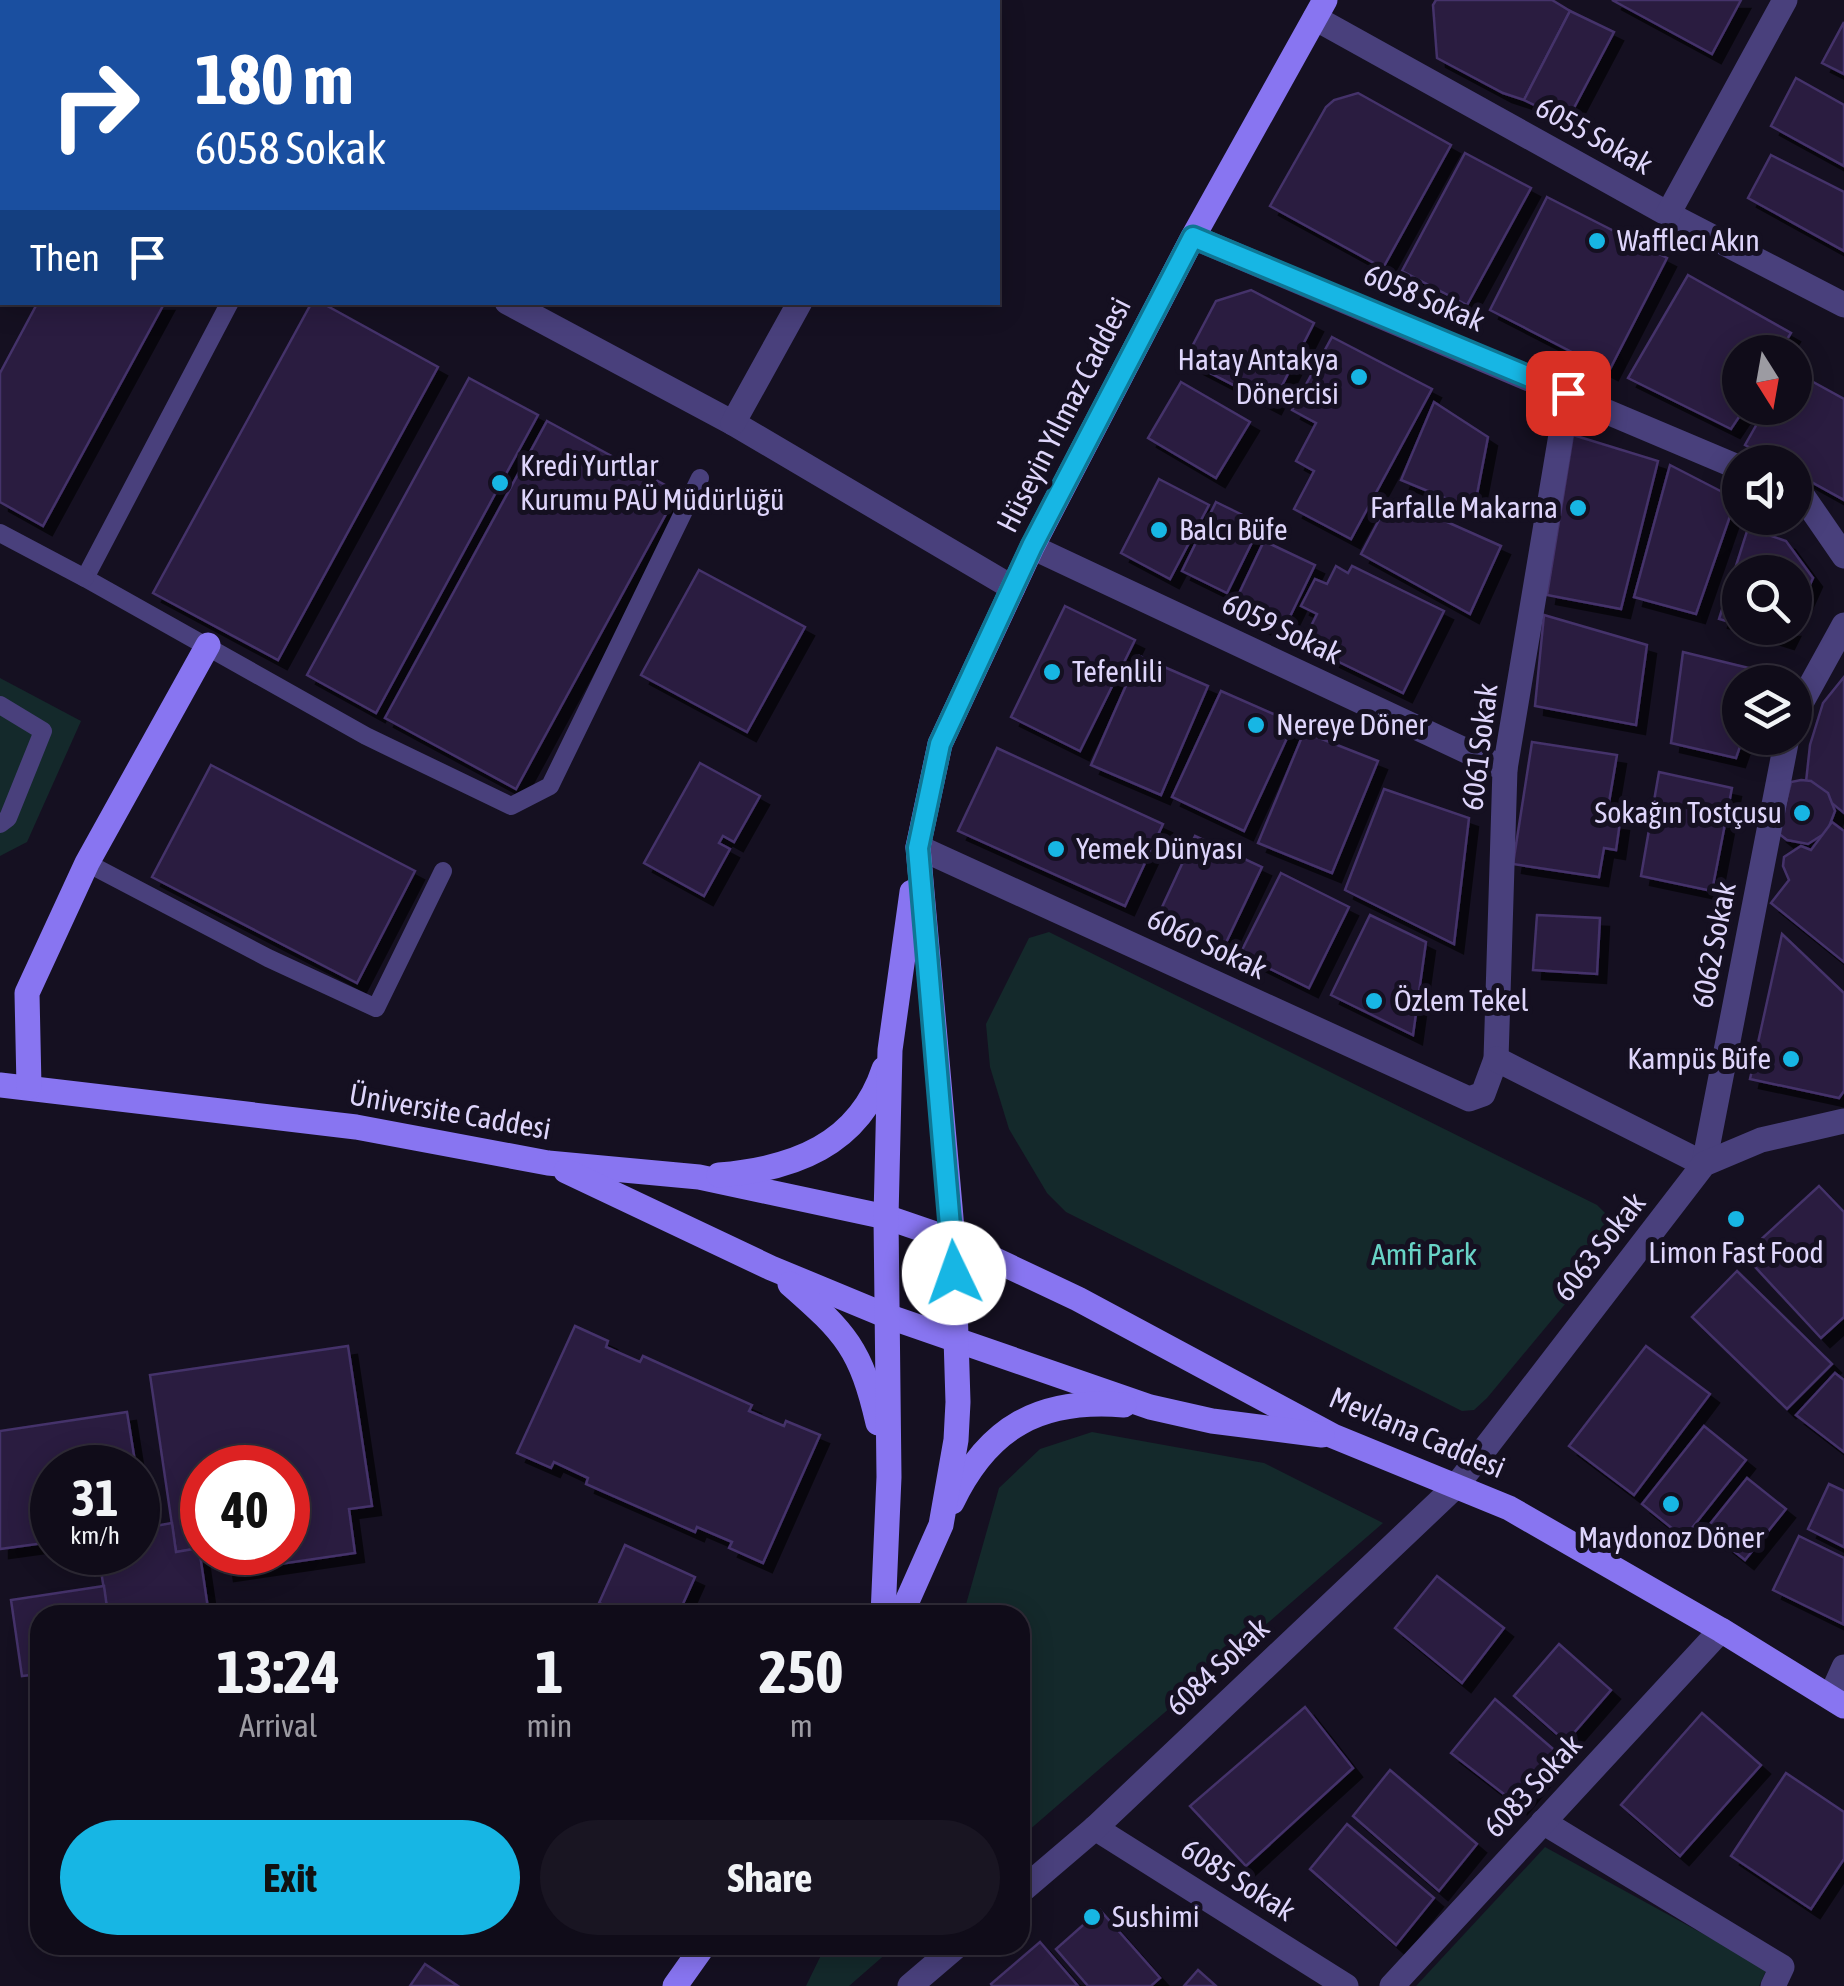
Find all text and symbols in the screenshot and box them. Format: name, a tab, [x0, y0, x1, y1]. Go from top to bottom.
text: 180 m	[195, 39, 354, 119]
icon: right	[30, 40, 160, 170]
street label: 6055 Sokak	[1530, 89, 1659, 181]
text: 6058 Sokak	[195, 122, 386, 174]
place label: Wafflecı Akın	[1617, 223, 1760, 257]
icon: arrive	[120, 230, 175, 285]
marker: Wafflecı Akın	[1586, 230, 1608, 252]
text: Then	[30, 236, 100, 279]
street label: 6058 Sokak	[1359, 257, 1490, 338]
street label: Hüseyin Yılmaz Caddesi	[989, 292, 1137, 537]
north arrow	[1722, 335, 1812, 425]
map controls	[1722, 335, 1812, 755]
place label: Hatay Antakya Dönercisi	[1178, 342, 1339, 410]
pin	[1526, 351, 1611, 436]
marker: Hatay Antakya Dönercisi	[1348, 366, 1370, 388]
icon: arrive	[1541, 366, 1596, 421]
button: sound	[1722, 445, 1812, 535]
place label: Kredi Yurtlar Kurumu PAÜ Müdürlüğü	[520, 448, 784, 516]
marker: Kredi Yurtlar Kurumu PAÜ Müdürlüğü	[489, 472, 511, 494]
place label: Farfalle Makarna	[1370, 490, 1558, 524]
marker: Farfalle Makarna	[1567, 497, 1589, 519]
place label: Balcı Büfe	[1179, 512, 1288, 546]
marker: Balcı Büfe	[1148, 519, 1170, 541]
button: search	[1722, 555, 1812, 645]
street label: 6059 Sokak	[1217, 586, 1347, 670]
place label: Tefenlili	[1072, 654, 1163, 688]
marker: Tefenlili	[1041, 661, 1063, 683]
button: layers	[1722, 665, 1812, 755]
street label: 6061 Sokak	[1454, 682, 1504, 812]
place label: Nereye Döner	[1276, 707, 1428, 741]
marker: Nereye Döner	[1245, 714, 1267, 736]
place label: Sokağın Tostçusu	[1595, 795, 1782, 829]
marker: Sokağın Tostçusu	[1791, 802, 1813, 824]
place label: Yemek Dünyası	[1076, 831, 1243, 865]
marker: Yemek Dünyası	[1045, 838, 1067, 860]
street label: 6062 Sokak	[1684, 879, 1742, 1011]
street label: 6060 Sokak	[1142, 901, 1272, 985]
place label: Özlem Tekel	[1394, 983, 1529, 1017]
marker: Özlem Tekel	[1363, 990, 1385, 1012]
place label: Kampüs Büfe	[1627, 1041, 1771, 1075]
marker: Kampüs Büfe	[1780, 1048, 1802, 1070]
street label: Üniversite Caddesi	[347, 1077, 554, 1145]
street label: 6063 Sokak	[1547, 1186, 1652, 1307]
marker: Limon Fast Food	[1725, 1208, 1747, 1230]
position arrow	[902, 1221, 1006, 1325]
place label: Limon Fast Food	[1648, 1235, 1824, 1269]
park label: Amfi Park	[1371, 1237, 1477, 1271]
street label: Mevlana Caddesi	[1325, 1380, 1510, 1484]
speed limit sign: 40	[180, 1445, 310, 1575]
text: 31	[71, 1469, 118, 1527]
marker: Maydonoz Döner	[1660, 1493, 1682, 1515]
place label: Maydonoz Döner	[1578, 1520, 1765, 1554]
text: km/h	[70, 1521, 120, 1549]
street label: 6084 Sokak	[1159, 1610, 1276, 1722]
text: 13:24	[216, 1637, 340, 1706]
text: 1	[535, 1637, 564, 1706]
text: 250	[759, 1637, 843, 1706]
text: Arrival	[239, 1707, 317, 1744]
text: min	[526, 1707, 572, 1744]
text: m	[790, 1707, 813, 1744]
street label: 6083 Sokak	[1476, 1727, 1588, 1844]
button: Exit	[60, 1820, 520, 1935]
button: Share	[540, 1820, 1000, 1935]
street label: 6085 Sokak	[1175, 1831, 1302, 1927]
place label: Sushimi	[1112, 1899, 1200, 1933]
marker: Sushimi	[1081, 1906, 1103, 1928]

